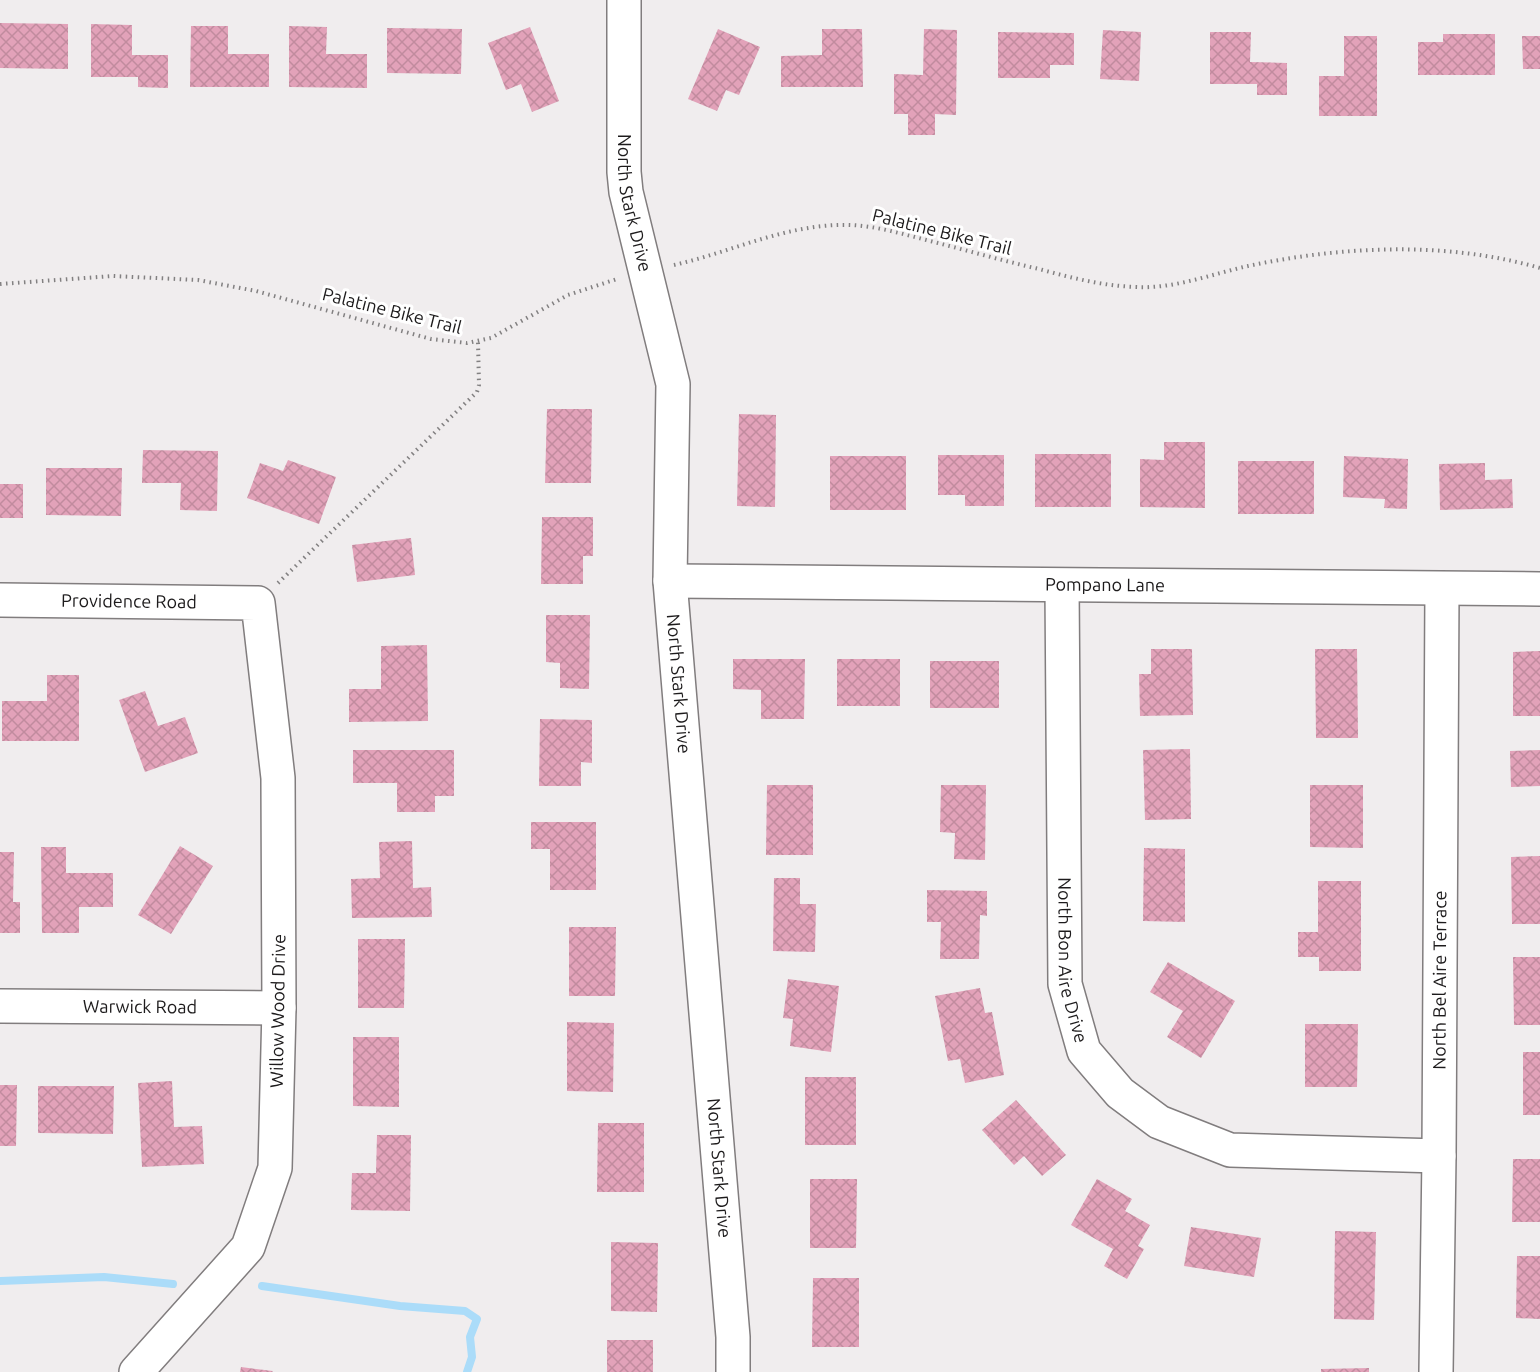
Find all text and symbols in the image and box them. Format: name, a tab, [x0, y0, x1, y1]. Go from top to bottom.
street label: North Stark Drive	[615, 134, 656, 274]
street label: Palatine Bike Trail	[871, 204, 1014, 258]
street label: Palatine Bike Trail	[321, 283, 464, 337]
street label: Pompano Lane	[1045, 573, 1165, 595]
street label: Providence Road	[61, 590, 197, 611]
street label: North Stark Drive	[664, 613, 695, 754]
street label: North Bon Aire Drive	[1055, 877, 1092, 1045]
street label: North Bel Aire Terrace	[1428, 890, 1449, 1070]
street label: Willow Wood Drive	[266, 934, 288, 1088]
street label: Warwick Road	[83, 996, 197, 1016]
street label: North Stark Drive	[704, 1097, 736, 1239]

